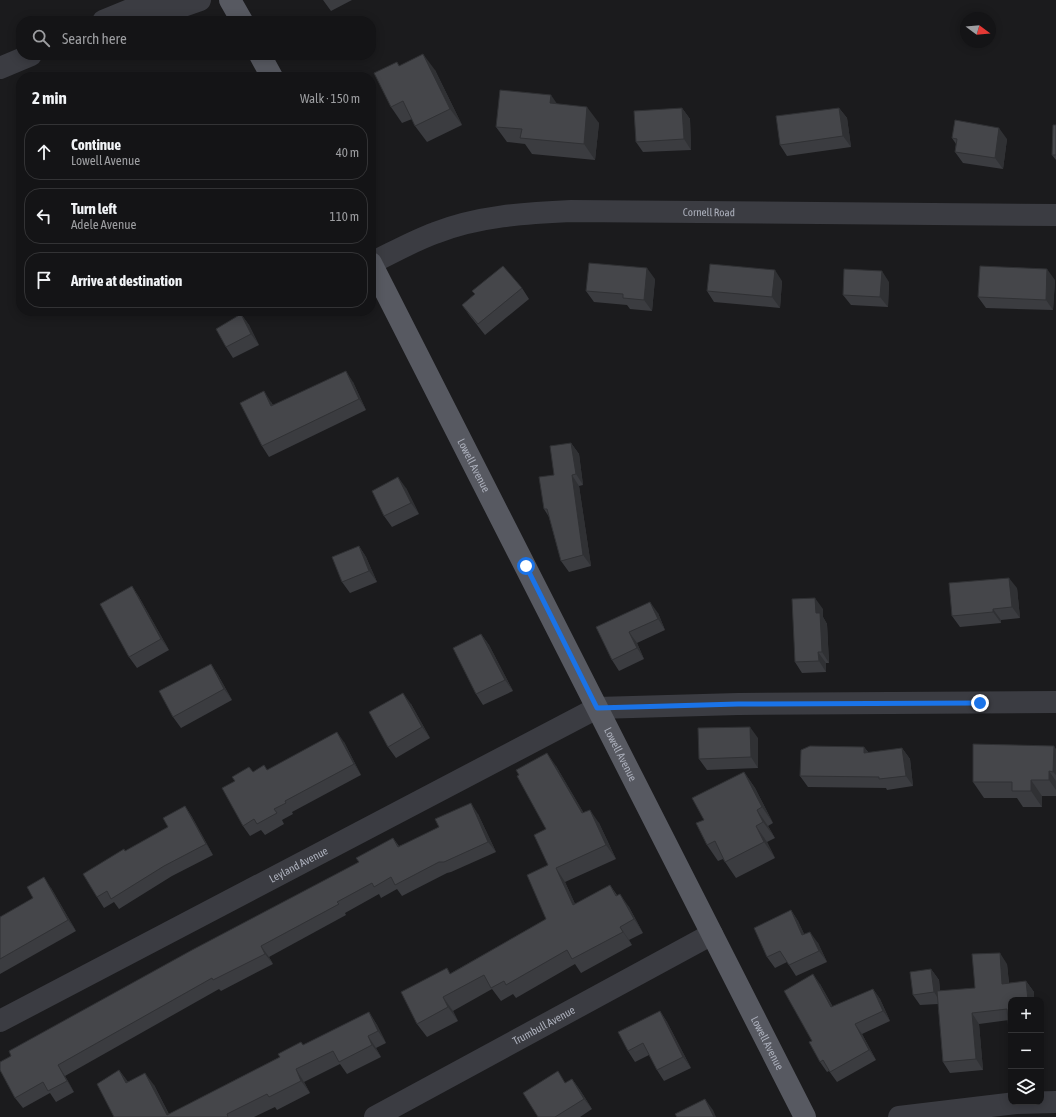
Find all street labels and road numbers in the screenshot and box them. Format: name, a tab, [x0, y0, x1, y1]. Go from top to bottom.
street label: Cornell Road	[683, 206, 735, 218]
street label: Lowell Avenue	[455, 437, 492, 494]
street label: Lowell Avenue	[602, 725, 639, 783]
street label: Leyland Avenue	[267, 844, 330, 885]
street label: Trumbull Avenue	[511, 1004, 577, 1047]
street label: Lowell Avenue	[749, 1014, 786, 1072]

